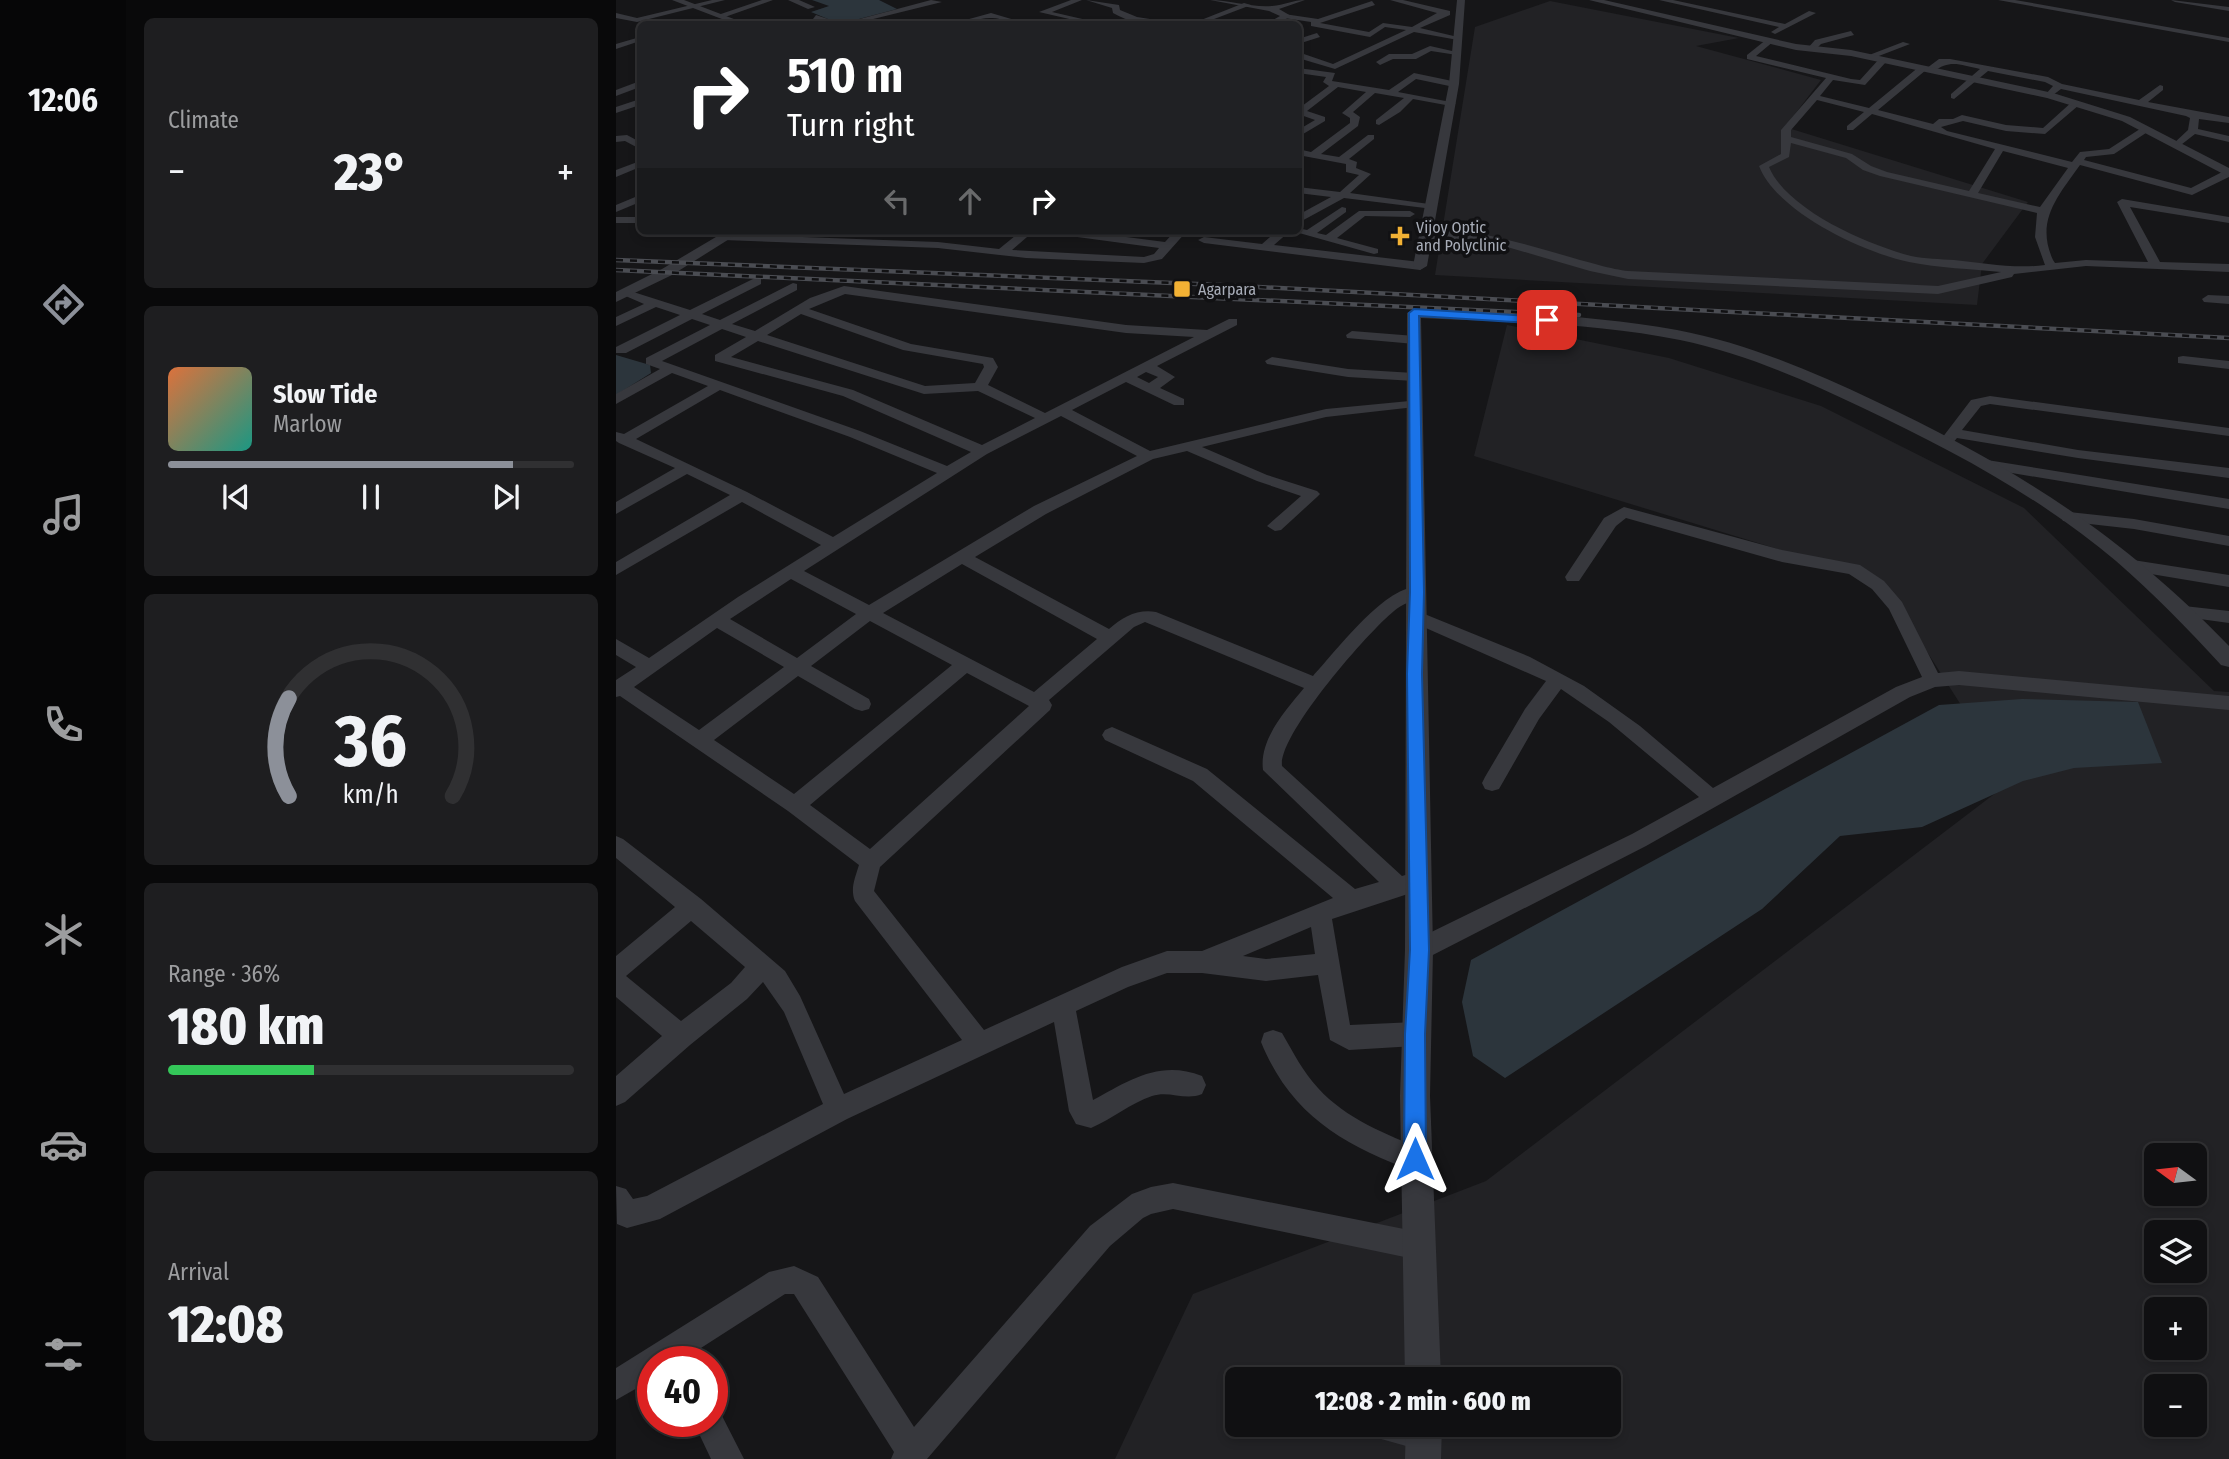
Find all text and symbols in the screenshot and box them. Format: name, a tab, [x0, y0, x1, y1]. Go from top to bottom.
text: 510 m	[787, 46, 903, 105]
icon: right	[672, 49, 763, 140]
text: 12:06	[28, 81, 98, 119]
text: Climate	[168, 106, 239, 134]
text: Turn right	[787, 106, 914, 144]
text: 23°	[334, 141, 408, 204]
text: −	[168, 149, 185, 195]
text: +	[557, 149, 574, 195]
icon: left	[878, 182, 916, 220]
icon: ahead	[951, 182, 989, 220]
icon: right	[1024, 182, 1062, 220]
place label: Vijoy Optic and Polyclinic	[1416, 218, 1507, 255]
marker: Vijoy Optic and Polyclinic	[1390, 226, 1410, 246]
marker: Agarpara	[1172, 279, 1192, 299]
icon: directions	[39, 280, 88, 329]
place label: Agarpara	[1198, 280, 1256, 299]
pin	[1517, 290, 1577, 350]
icon: arrive	[1528, 301, 1566, 339]
text: Slow Tide	[273, 379, 377, 410]
text: Marlow	[273, 410, 342, 438]
icon: previous	[217, 478, 255, 516]
icon: pause	[352, 478, 390, 516]
icon: next	[487, 478, 525, 516]
icon: music	[39, 490, 88, 539]
text: 36	[334, 698, 407, 785]
icon: phone	[39, 700, 88, 749]
text: km/h	[343, 779, 399, 809]
icon: climate	[39, 910, 88, 959]
text: Range · 36%	[168, 960, 280, 988]
text: 180 km	[168, 995, 324, 1058]
icon: car	[39, 1120, 88, 1169]
position arrow	[1378, 1122, 1452, 1196]
north arrow	[2144, 1143, 2207, 1206]
map controls	[2144, 1143, 2207, 1437]
button: layers	[2144, 1220, 2207, 1283]
text: Arrival	[168, 1258, 229, 1286]
text: 12:08	[168, 1293, 284, 1356]
button: +	[2144, 1297, 2207, 1360]
icon: filters	[39, 1330, 88, 1379]
speed limit sign: 40	[637, 1346, 728, 1437]
button: −	[2144, 1374, 2207, 1437]
text: 12:08 · 2 min · 600 m	[1315, 1386, 1531, 1417]

